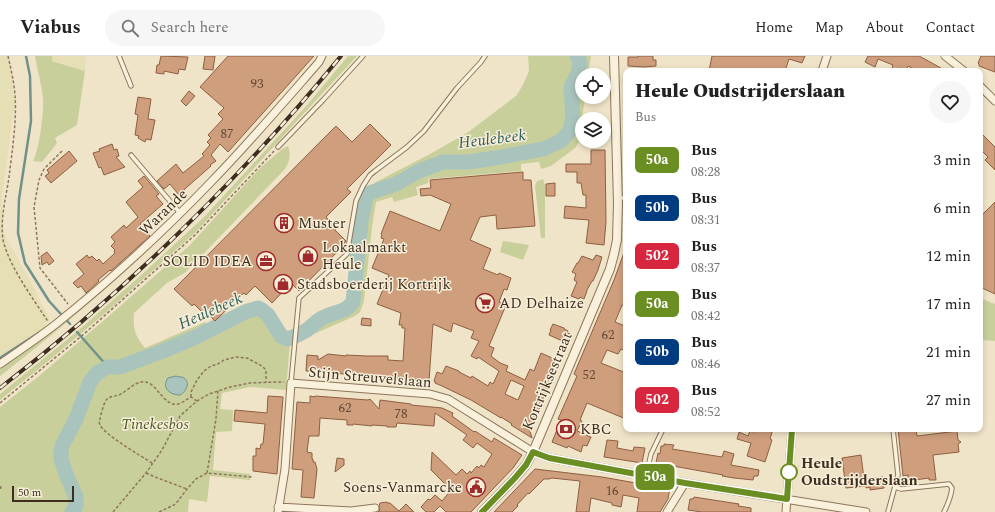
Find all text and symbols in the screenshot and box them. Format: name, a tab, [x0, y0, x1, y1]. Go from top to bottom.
search box	[105, 10, 385, 46]
text: Viabus	[20, 13, 81, 42]
text: Search here	[151, 16, 229, 39]
icon: search	[119, 17, 141, 39]
text: Home	[755, 17, 793, 38]
text: Map	[815, 17, 843, 38]
text: About	[865, 17, 904, 38]
text: Contact	[926, 17, 975, 38]
map controls	[575, 68, 611, 148]
button: locate	[575, 68, 611, 104]
house number: 93	[251, 74, 264, 94]
text: Heule Oudstrijderslaan	[635, 77, 845, 106]
button: heart	[929, 81, 971, 123]
text: Bus	[635, 107, 656, 127]
button: layers	[575, 112, 611, 148]
water label: Heulebeek	[457, 123, 528, 155]
house number: 87	[221, 124, 234, 144]
text: Bus	[691, 139, 717, 162]
text: 50a	[646, 149, 668, 170]
text: 3 min	[933, 149, 971, 172]
text: 08:28	[691, 162, 720, 182]
street label: Warande	[134, 183, 193, 241]
text: Bus	[691, 187, 717, 210]
text: 50b	[645, 197, 669, 218]
text: 6 min	[933, 197, 971, 220]
text: 08:31	[691, 210, 720, 230]
building icon: Muster	[273, 212, 295, 234]
place label: Muster	[298, 212, 346, 235]
text: Bus	[691, 235, 717, 258]
place label: Lokaalmarkt Heule	[322, 236, 406, 276]
shop icon: Lokaalmarkt Heule	[297, 245, 319, 267]
text: 502	[645, 245, 669, 266]
text: 12 min	[926, 245, 971, 268]
place label: SOLID IDEA	[163, 250, 252, 273]
office icon: SOLID IDEA	[255, 250, 277, 272]
text: 08:37	[691, 258, 720, 278]
shop icon: Stadsboerderij Kortrijk	[272, 273, 294, 295]
place label: Stadsboerderij Kortrijk	[297, 273, 451, 296]
text: Bus	[691, 283, 717, 306]
water label: Heulebeek	[174, 286, 247, 336]
supermarket icon: AD Delhaize	[474, 292, 496, 314]
place label: AD Delhaize	[499, 292, 584, 315]
text: 50a	[646, 293, 668, 314]
text: 17 min	[926, 293, 971, 316]
text: 08:42	[691, 306, 720, 326]
house number: 62	[602, 325, 615, 345]
street label: Kortrijksestraat	[516, 328, 579, 434]
text: Bus	[691, 331, 717, 354]
text: 50b	[645, 341, 669, 362]
text: 21 min	[926, 341, 971, 364]
text: 08:46	[691, 354, 720, 374]
street label: Stijn Streuvelslaan	[307, 361, 433, 394]
house number: 52	[583, 365, 596, 385]
text: Bus	[691, 379, 717, 402]
text: 502	[645, 389, 669, 410]
text: 27 min	[926, 389, 971, 412]
house number: 62	[339, 398, 352, 418]
text: 08:52	[691, 402, 720, 422]
house number: 78	[395, 404, 408, 424]
park label: Tinekesbos	[121, 413, 189, 436]
bank icon: KBC	[555, 418, 577, 440]
place label: KBC	[580, 418, 612, 441]
place label: Heule Oudstrijderslaan	[801, 452, 918, 492]
marker: Heule Oudstrijderslaan	[780, 463, 798, 481]
line badge: 50a	[632, 464, 678, 490]
text: 50a	[644, 466, 666, 487]
place label: Soens-Vanmarcke	[343, 476, 462, 499]
public building icon: Soens-Vanmarcke	[465, 476, 487, 498]
house number: 16	[606, 481, 619, 501]
scale bar	[12, 484, 74, 503]
text: 50 m	[18, 484, 41, 501]

